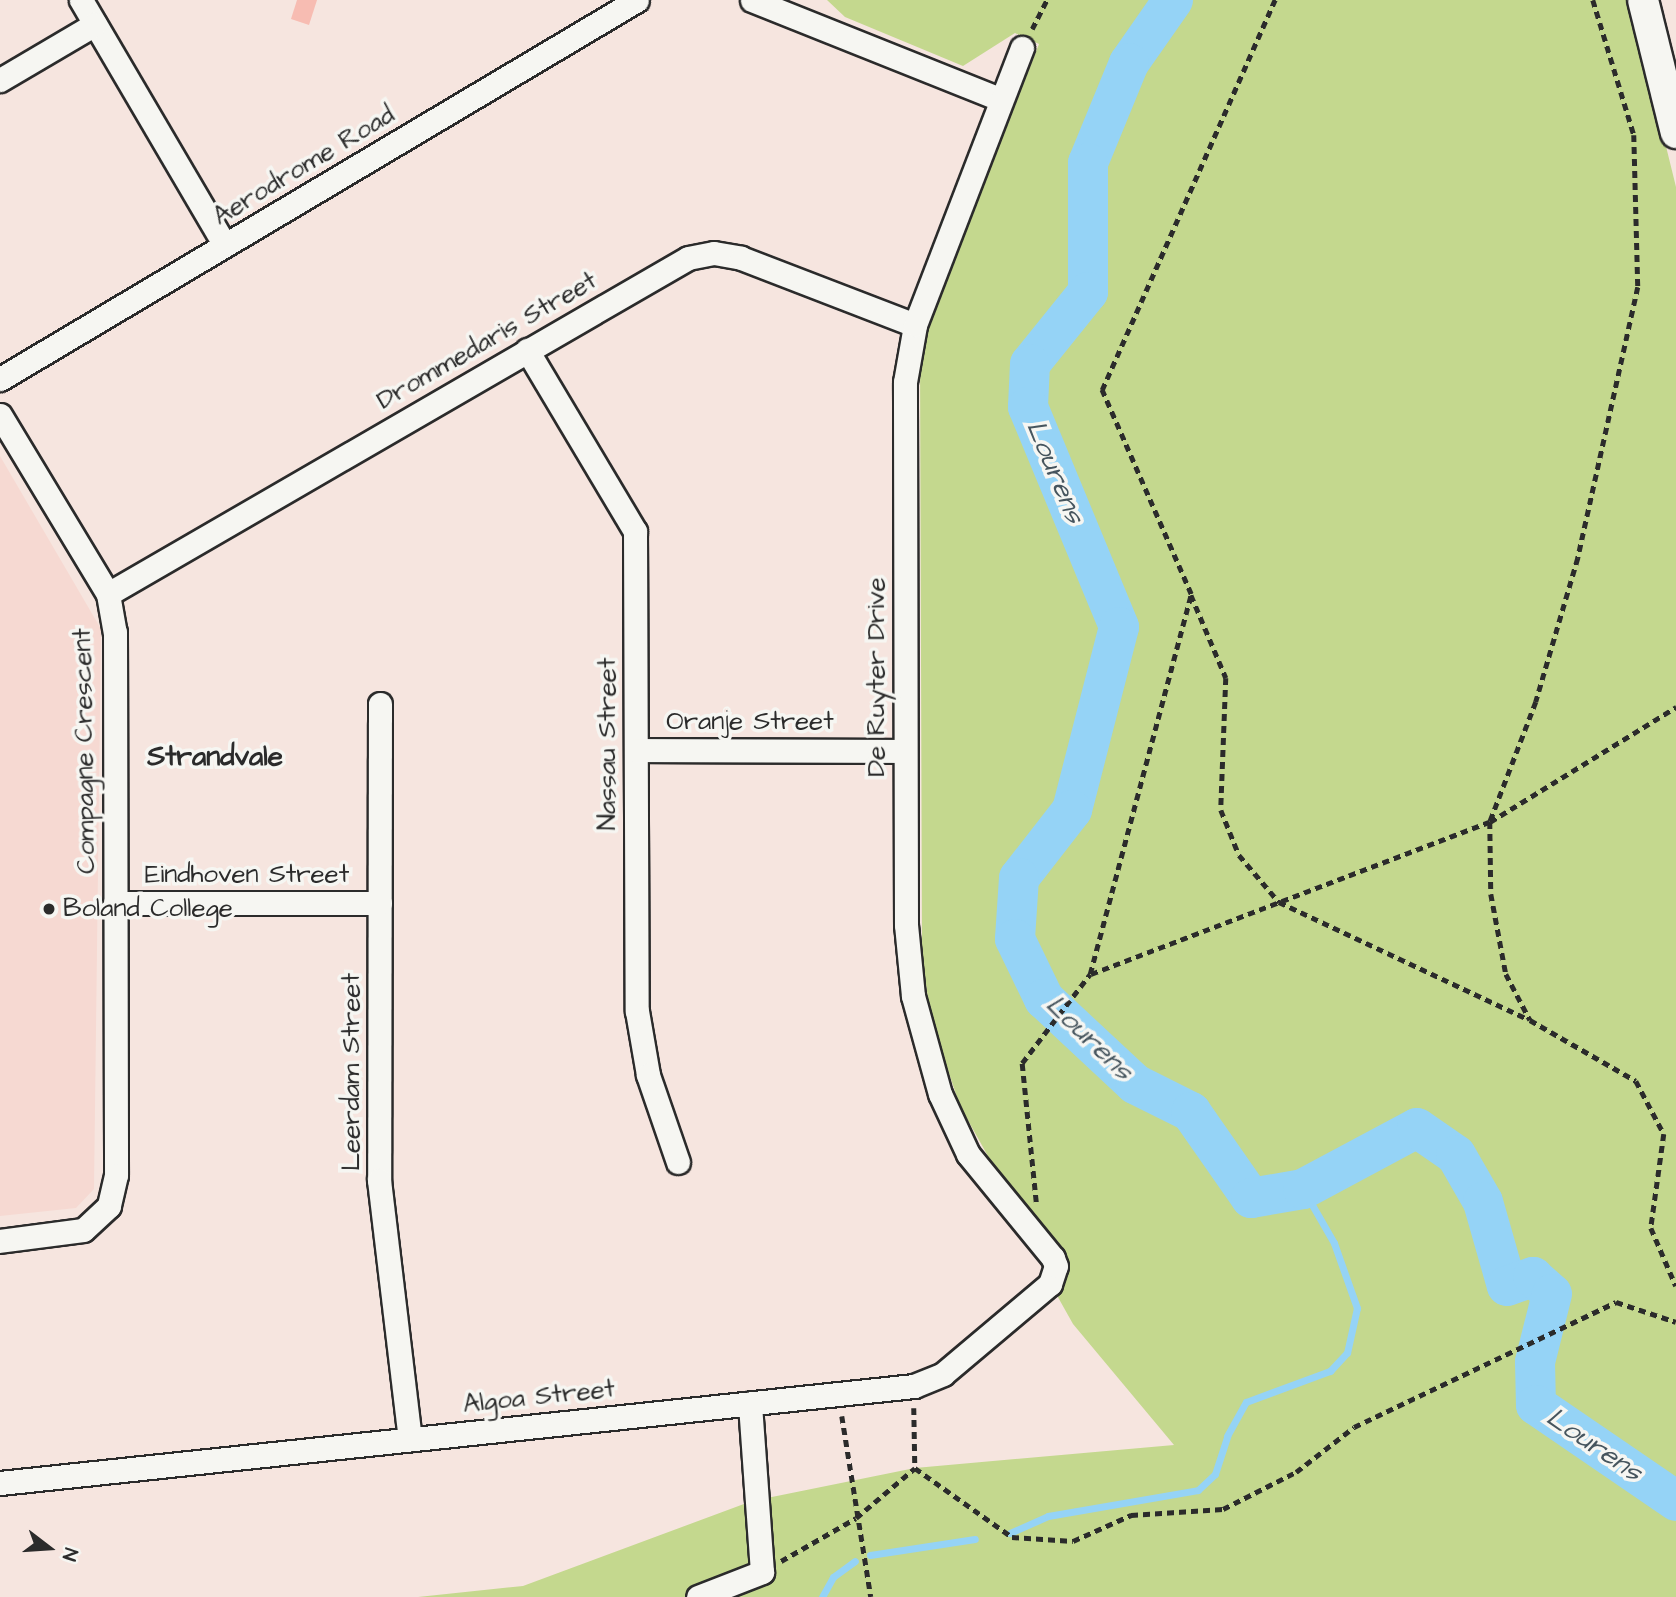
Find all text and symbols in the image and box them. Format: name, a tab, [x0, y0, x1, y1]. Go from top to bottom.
street label: Aerodrome Road	[207, 99, 401, 233]
street label: Drommedaris Street	[371, 265, 603, 417]
water label: Lourens	[1018, 416, 1092, 528]
street label: De Ruyter Drive	[861, 577, 893, 777]
street label: Compagne Crescent	[67, 628, 103, 874]
street label: Nassau Street	[592, 658, 624, 830]
street label: Oranje Street	[666, 706, 834, 738]
district label: Strandvale	[147, 740, 283, 774]
street label: Eindhoven Street	[145, 859, 349, 891]
place label: Boland College	[63, 893, 233, 925]
marker: Boland College	[41, 901, 57, 917]
street label: Leerdam Street	[336, 973, 368, 1171]
water label: Lourens	[1038, 988, 1140, 1088]
street label: Algoa Street	[461, 1374, 617, 1420]
water label: Lourens	[1540, 1401, 1648, 1489]
north arrow	[14, 1513, 84, 1583]
text: N	[55, 1545, 84, 1564]

